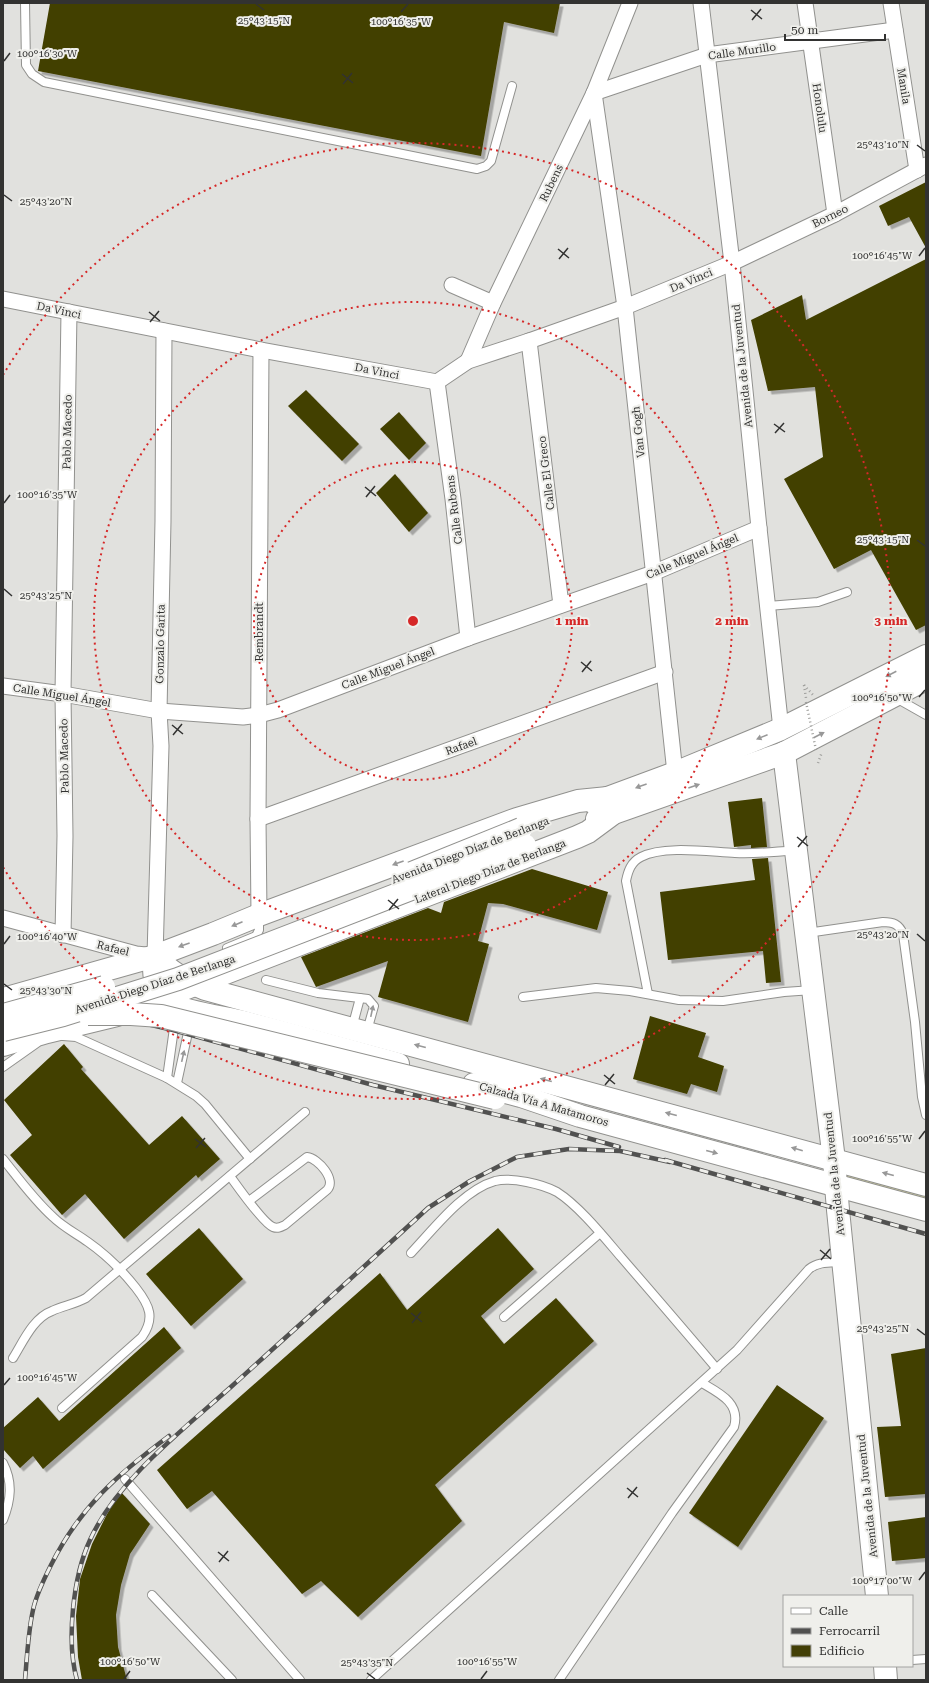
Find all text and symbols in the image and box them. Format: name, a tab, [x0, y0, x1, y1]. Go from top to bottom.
text: 25°43'15"N	[238, 15, 290, 26]
text: 100°16'35"W	[371, 16, 432, 27]
scale bar	[785, 16, 885, 42]
text: 50 m	[791, 23, 818, 37]
street label: Calle Murillo	[707, 40, 777, 63]
text: 100°16'30"W	[17, 48, 78, 59]
street label: Manila	[894, 67, 913, 105]
street label: Honolulu	[810, 82, 829, 134]
text: 25°43'10"N	[857, 139, 909, 150]
street label: Rubens	[537, 163, 566, 204]
text: 25°43'20"N	[20, 196, 72, 207]
street label: Borneo	[810, 202, 851, 231]
text: 100°16'45"W	[852, 250, 913, 261]
street label: Da Vinci	[668, 265, 715, 295]
street label: Da Vinci	[35, 299, 83, 322]
street label: Avenida de la Juventud	[730, 304, 755, 428]
street label: Da Vinci	[353, 361, 401, 382]
street label: Pablo Macedo	[60, 394, 75, 470]
street label: Van Gogh	[629, 406, 648, 458]
street label: Calle El Greco	[535, 435, 558, 511]
street label: Calle Rubens	[444, 475, 465, 545]
text: 100°16'35"W	[17, 489, 78, 500]
street label: Calle Miguel Ángel	[644, 530, 741, 582]
text: 25°43'15"N	[857, 534, 909, 545]
text: 25°43'25"N	[20, 590, 72, 601]
street label: Rembrandt	[253, 602, 266, 662]
street label: Gonzalo Garita	[153, 604, 168, 684]
centre of rings	[406, 614, 420, 628]
text: 1 min	[555, 614, 589, 628]
text: 2 min	[715, 614, 749, 628]
text: 3 min	[874, 614, 908, 628]
street label: Calle Miguel Ángel	[339, 644, 437, 692]
one-way arrow	[885, 671, 897, 677]
street label: Calle Miguel Ángel	[12, 680, 112, 710]
text: 100°16'50"W	[852, 692, 913, 703]
street label: Pablo Macedo	[57, 718, 72, 794]
one-way arrow	[813, 732, 825, 738]
street label: Rafael	[444, 735, 479, 758]
one-way arrow	[755, 735, 767, 741]
one-way arrow	[688, 782, 700, 788]
one-way arrow	[635, 783, 647, 789]
street label: Avenida Diego Díaz de Berlanga	[390, 814, 551, 887]
street label: Lateral Diego Díaz de Berlanga	[413, 837, 568, 906]
one-way arrow	[391, 861, 403, 867]
one-way arrow	[231, 921, 242, 927]
text: 25°43'20"N	[857, 929, 909, 940]
text: 100°16'40"W	[17, 931, 78, 942]
street label: Rafael	[95, 938, 131, 959]
one-way arrow	[177, 942, 189, 948]
street label: Avenida Diego Díaz de Berlanga	[73, 952, 237, 1017]
text: 25°43'30"N	[20, 985, 72, 996]
one-way arrow	[369, 1004, 375, 1017]
one-way arrow	[414, 1043, 427, 1049]
one-way arrow	[181, 1049, 187, 1062]
one-way arrow	[540, 1077, 552, 1083]
street label: Calzada Vía A Matamoros	[478, 1080, 610, 1129]
one-way arrow	[665, 1111, 677, 1117]
street label: Avenida de la Juventud	[822, 1112, 847, 1236]
text: 100°16'55"W	[852, 1133, 913, 1144]
one-way arrow	[790, 1146, 802, 1152]
one-way arrow	[707, 1149, 719, 1155]
one-way arrow	[882, 1171, 895, 1177]
text: 25°43'25"N	[857, 1323, 909, 1334]
text: 100°16'45"W	[17, 1372, 78, 1383]
street label: Avenida de la Juventud	[855, 1434, 880, 1558]
text: 100°17'00"W	[852, 1575, 913, 1586]
legend	[783, 1595, 913, 1667]
text: Calle	[819, 1604, 849, 1618]
text: Ferrocarril	[819, 1624, 880, 1638]
text: Edificio	[819, 1644, 864, 1658]
text: 100°16'50"W	[100, 1656, 161, 1667]
text: 100°16'55"W	[457, 1656, 518, 1667]
text: 25°43'35"N	[341, 1657, 393, 1668]

